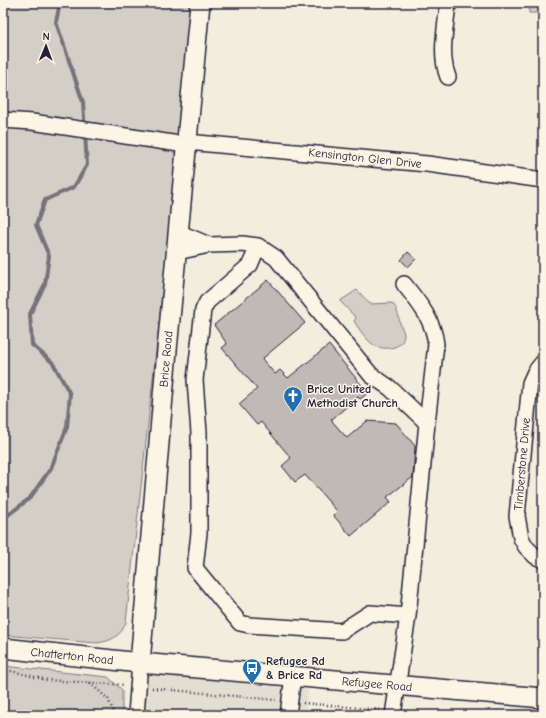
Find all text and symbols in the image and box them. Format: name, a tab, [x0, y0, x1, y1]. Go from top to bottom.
north arrow	[26, 26, 66, 66]
text: N	[42, 30, 50, 43]
street label: Kensington Glen Drive	[308, 145, 422, 171]
street label: Brice Road	[157, 330, 175, 388]
place label: Brice United Methodist Church	[307, 382, 398, 410]
church icon: Brice United Methodist Church	[282, 385, 304, 413]
street label: Timberstone Drive	[511, 417, 533, 511]
street label: Chatterton Road	[30, 645, 114, 667]
place label: Refugee Rd & Brice Rd	[266, 654, 325, 682]
bus stop icon: Refugee Rd & Brice Rd	[241, 657, 263, 685]
street label: Refugee Road	[341, 674, 413, 694]

